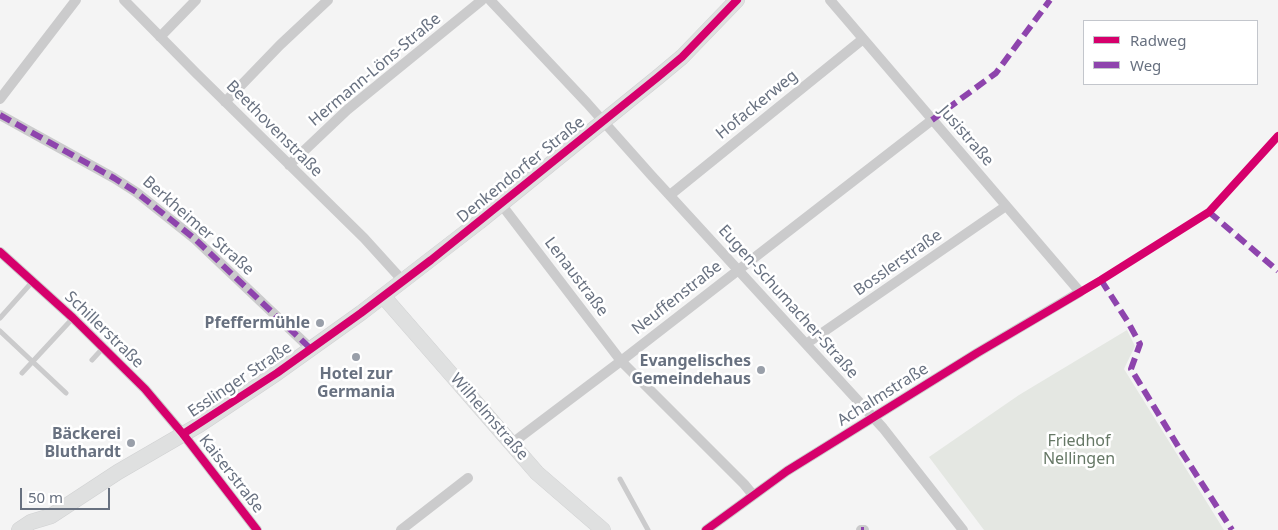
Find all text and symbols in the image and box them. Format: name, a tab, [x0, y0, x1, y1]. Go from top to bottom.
street label: Hermann-Löns-Straße	[305, 9, 445, 131]
legend	[1083, 20, 1258, 85]
text: Radweg	[1130, 30, 1186, 50]
text: Weg	[1130, 55, 1161, 75]
street label: Hofackerweg	[712, 66, 802, 144]
street label: Beethovenstraße	[222, 77, 326, 181]
street label: Jusistraße	[935, 102, 997, 170]
street label: Denkendorfer Straße	[453, 113, 589, 227]
street label: Berkheimer Straße	[138, 172, 258, 280]
street label: Eugen-Schumacher-Straße	[714, 221, 862, 383]
street label: Bosslerstraße	[850, 226, 946, 300]
street label: Lenaustraße	[540, 234, 612, 320]
street label: Neuffenstraße	[628, 257, 726, 339]
street label: Schillerstraße	[61, 288, 147, 372]
place label: Pfeffermühle	[205, 313, 310, 333]
marker: Pfeffermühle	[314, 317, 326, 329]
street label: Esslinger Straße	[184, 338, 296, 422]
marker: Hotel zur Germania	[350, 351, 362, 363]
place label: Evangelisches Gemeindehaus	[631, 351, 751, 389]
street label: Achalmstraße	[834, 359, 932, 431]
place label: Hotel zur Germania	[317, 364, 395, 402]
marker: Evangelisches Gemeindehaus	[755, 364, 767, 376]
street label: Wilhelmstraße	[446, 370, 532, 464]
place label: Bäckerei Bluthardt	[44, 424, 121, 462]
street label: Kaiserstraße	[194, 431, 268, 517]
park label: Friedhof Nellingen	[1043, 431, 1115, 469]
marker: Bäckerei Bluthardt	[125, 437, 137, 449]
scale bar	[22, 478, 112, 510]
text: 50 m	[28, 487, 63, 507]

